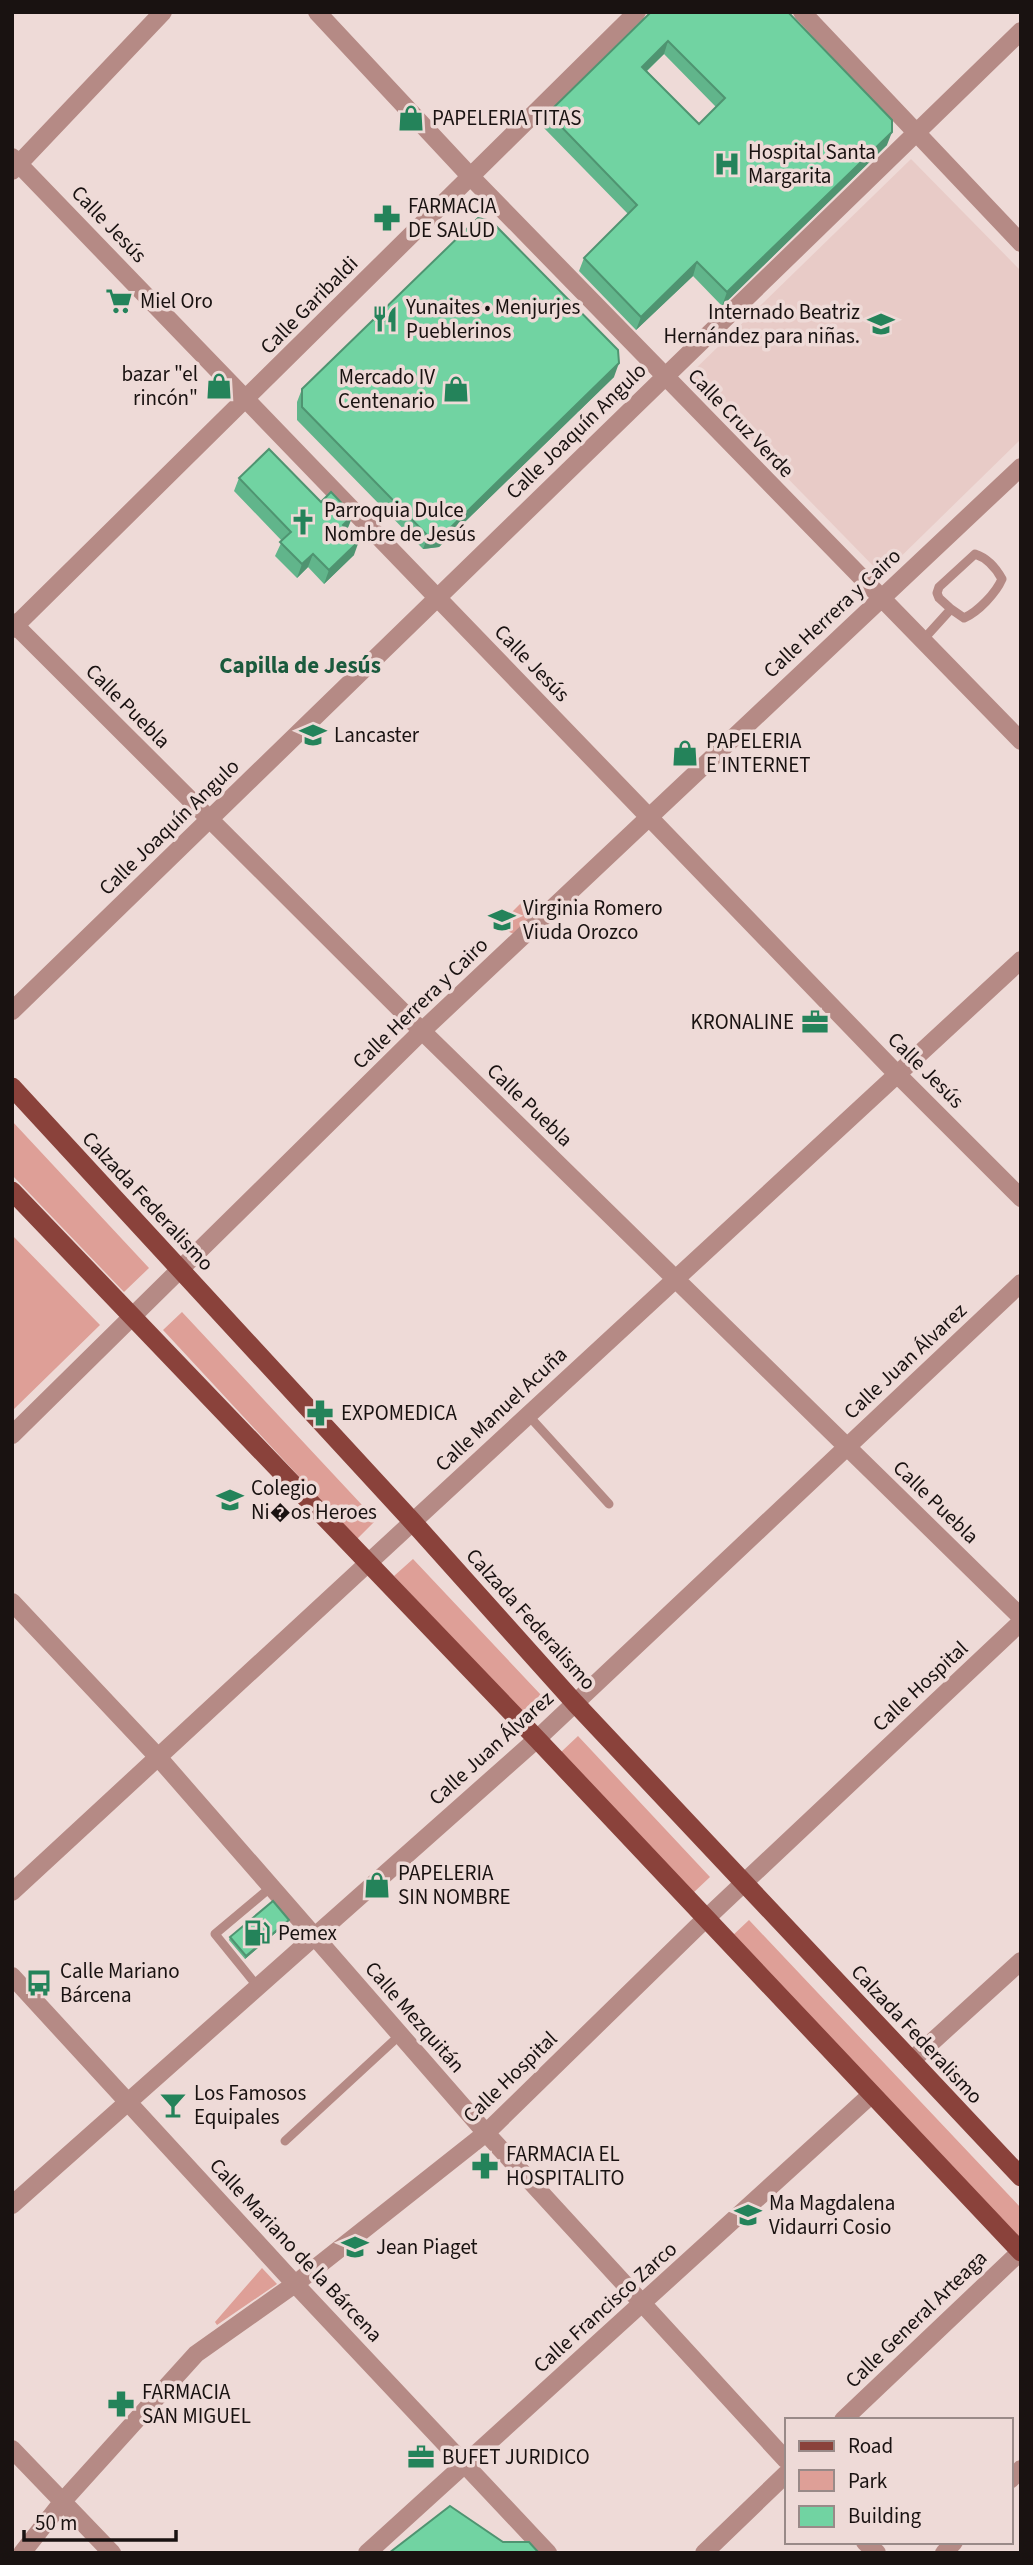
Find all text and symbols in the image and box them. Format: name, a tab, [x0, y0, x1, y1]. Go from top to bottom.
shop icon: PAPELERIA TITAS	[396, 103, 426, 133]
place label: PAPELERIA TITAS	[432, 103, 581, 133]
place label: Hospital Santa Margarita	[748, 137, 876, 191]
hospital icon: Hospital Santa Margarita	[712, 149, 742, 179]
street label: Calle Jesús	[64, 179, 154, 270]
place label: FARMACIA DE SALUD	[408, 191, 497, 245]
pharmacy icon: FARMACIA DE SALUD	[372, 203, 402, 233]
street label: Calle Garibaldi	[253, 249, 365, 361]
supermarket icon: Miel Oro	[104, 286, 134, 316]
place label: Miel Oro	[140, 286, 213, 316]
place label: Yunaites • Menjurjes Pueblerinos	[405, 292, 580, 346]
place label: Internado Beatriz Hernández para niñas.	[664, 297, 860, 351]
restaurant icon: Yunaites • Menjurjes Pueblerinos	[370, 304, 400, 334]
school or university icon: Internado Beatriz Hernández para niñas.	[866, 309, 896, 339]
street label: Calle Joaquín Angulo	[499, 356, 653, 506]
place label: bazar "el rincón"	[121, 359, 198, 413]
place label: Mercado IV Centenario	[338, 362, 435, 416]
street label: Calle Cruz Verde	[681, 362, 801, 484]
shop icon: bazar "el rincón"	[204, 371, 234, 401]
shop icon: Mercado IV Centenario	[441, 374, 471, 404]
place label: Parroquia Dulce Nombre de Jesús	[324, 495, 476, 549]
church icon: Parroquia Dulce Nombre de Jesús	[288, 507, 318, 537]
street label: Calle Herrera y Cairo	[756, 541, 908, 685]
street label: Calle Jesús	[487, 618, 577, 709]
district label: Capilla de Jesús	[219, 649, 381, 682]
street label: Calle Puebla	[79, 657, 177, 755]
school or university icon: Lancaster	[298, 720, 328, 750]
place label: Lancaster	[334, 720, 420, 750]
place label: PAPELERIA E INTERNET	[706, 726, 811, 780]
shop icon: PAPELERIA E INTERNET	[670, 738, 700, 768]
street label: Calle Joaquín Angulo	[92, 752, 246, 902]
place label: Virginia Romero Viuda Orozco	[523, 893, 663, 947]
school or university icon: Virginia Romero Viuda Orozco	[487, 905, 517, 935]
street label: Calle Herrera y Cairo	[345, 930, 495, 1076]
place label: KRONALINE	[691, 1007, 794, 1037]
office icon: KRONALINE	[800, 1007, 830, 1037]
street label: Calle Jesús	[881, 1025, 971, 1115]
street label: Calle Puebla	[480, 1056, 580, 1154]
street label: Calzada Federalismo	[75, 1124, 221, 1278]
street label: Calle Juan Álvarez	[837, 1296, 973, 1426]
street label: Calle Manuel Acuña	[428, 1340, 574, 1478]
pharmacy icon: EXPOMEDICA	[305, 1398, 335, 1428]
place label: EXPOMEDICA	[341, 1398, 457, 1428]
street label: Calle Puebla	[886, 1453, 986, 1551]
place label: Colegio Ni�os Heroes	[251, 1473, 377, 1527]
school or university icon: Colegio Ni�os Heroes	[215, 1485, 245, 1515]
street label: Calzada Federalismo	[459, 1542, 603, 1696]
street label: Calle Hospital	[865, 1634, 975, 1738]
street label: Calle Juan Álvarez	[422, 1684, 560, 1812]
place label: PAPELERIA SIN NOMBRE	[398, 1858, 511, 1912]
shop icon: PAPELERIA SIN NOMBRE	[362, 1870, 392, 1900]
fuel station icon: Pemex	[242, 1918, 272, 1948]
place label: Pemex	[278, 1918, 337, 1948]
street label: Calle Mezquitán	[358, 1955, 472, 2079]
place label: Calle Mariano Bárcena	[60, 1956, 180, 2010]
street label: Calzada Federalismo	[844, 1957, 990, 2111]
bus stop icon: Calle Mariano Bárcena	[24, 1968, 54, 1998]
street label: Calle Hospital	[456, 2024, 564, 2130]
place label: Los Famosos Equipales	[194, 2078, 306, 2132]
bar icon: Los Famosos Equipales	[158, 2090, 188, 2120]
place label: FARMACIA EL HOSPITALITO	[506, 2139, 625, 2193]
street label: Calle Mariano de la Bárcena	[203, 2151, 389, 2349]
pharmacy icon: FARMACIA EL HOSPITALITO	[470, 2151, 500, 2181]
place label: Ma Magdalena Vidaurri Cosio	[769, 2188, 895, 2242]
school or university icon: Ma Magdalena Vidaurri Cosio	[733, 2200, 763, 2230]
school or university icon: Jean Piaget	[340, 2232, 370, 2262]
place label: Jean Piaget	[376, 2232, 478, 2262]
street label: Calle Francisco Zarco	[527, 2234, 683, 2380]
street label: Calle General Arteaga	[838, 2243, 994, 2395]
place label: FARMACIA SAN MIGUEL	[142, 2377, 251, 2431]
pharmacy icon: FARMACIA SAN MIGUEL	[106, 2389, 136, 2419]
legend	[785, 2418, 1012, 2544]
text: Road	[848, 2431, 893, 2461]
office icon: BUFET JURIDICO	[406, 2442, 436, 2472]
place label: BUFET JURIDICO	[442, 2442, 590, 2472]
text: Park	[848, 2466, 888, 2496]
scale bar	[24, 2498, 177, 2542]
text: Building	[848, 2501, 922, 2531]
text: 50 m	[35, 2508, 77, 2538]

